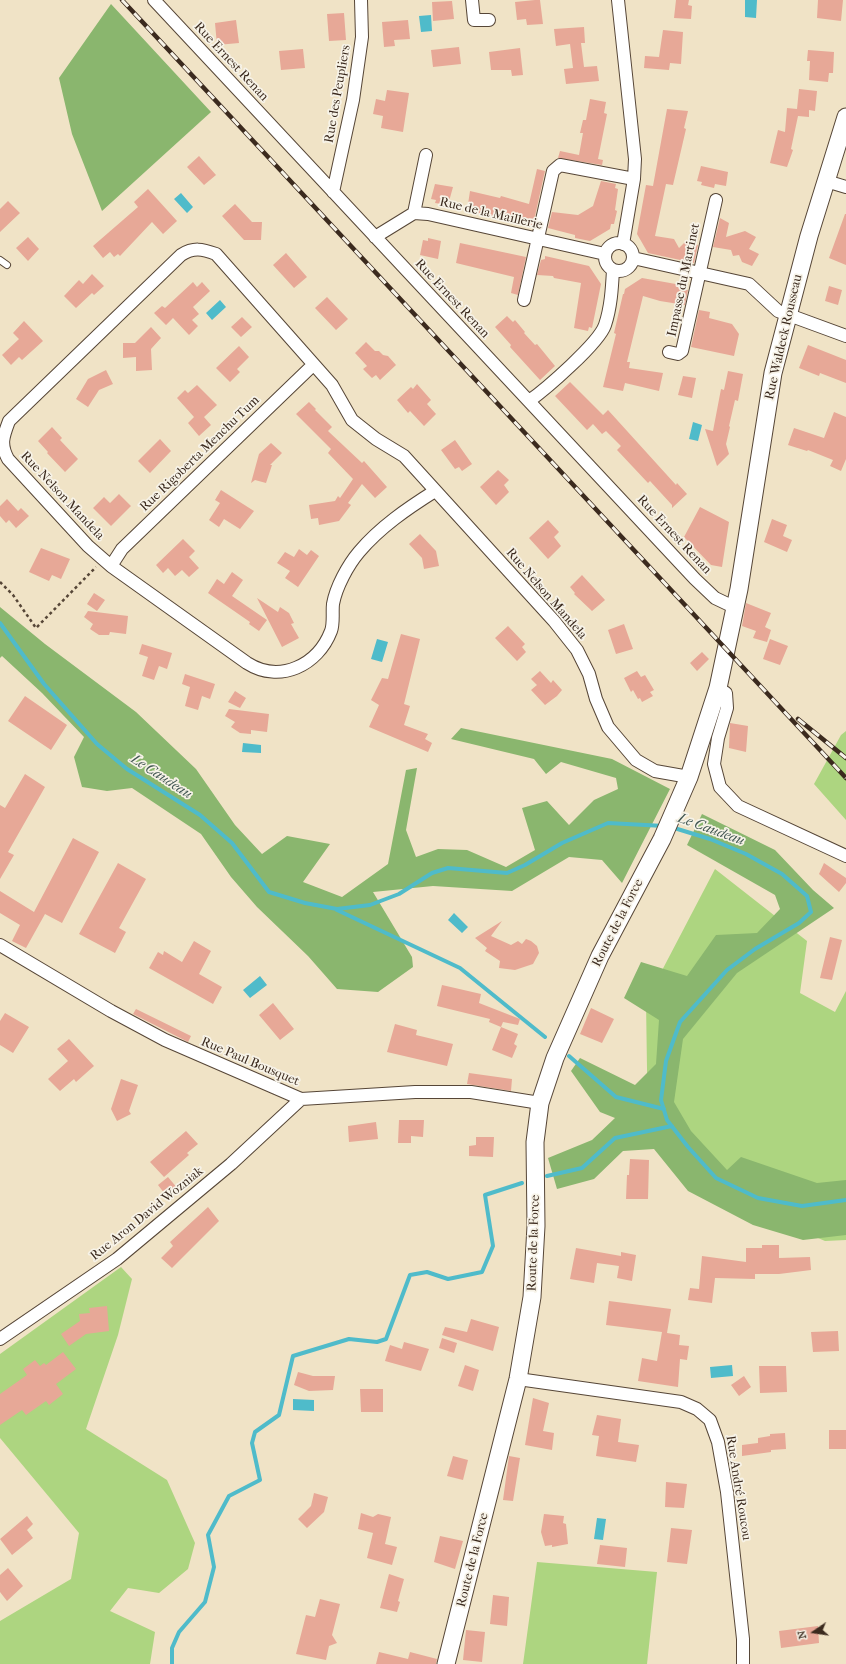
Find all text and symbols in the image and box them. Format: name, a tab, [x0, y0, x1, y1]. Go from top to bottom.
street label: Rue Ernest Renan	[190, 19, 272, 105]
street label: Rue des Peupliers	[322, 44, 354, 144]
street label: Rue de la Maillerie	[438, 195, 544, 233]
street label: Impasse du Martinet	[664, 222, 704, 338]
street label: Rue Ernest Renan	[411, 256, 493, 342]
street label: Rue Waldeck Rousseau	[762, 273, 806, 401]
street label: Rue Rigoberta Menchu Tum	[137, 393, 263, 515]
street label: Rue Nelson Mandela	[17, 448, 107, 544]
street label: Rue Ernest Renan	[633, 492, 715, 578]
street label: Rue Nelson Mandela	[502, 545, 590, 643]
water label: Le Caudeau	[127, 751, 195, 803]
water label: Le Caudeau	[675, 810, 747, 850]
street label: Route de la Force	[589, 876, 647, 970]
street label: Rue Paul Bousquet	[198, 1034, 302, 1090]
street label: Rue Aron David Wozniak	[87, 1164, 207, 1264]
street label: Route de la Force	[525, 1194, 543, 1292]
street label: Rue André Roucou	[722, 1434, 754, 1542]
street label: Route de la Force	[454, 1511, 492, 1609]
north arrow	[794, 1612, 834, 1652]
text: N	[795, 1629, 809, 1640]

